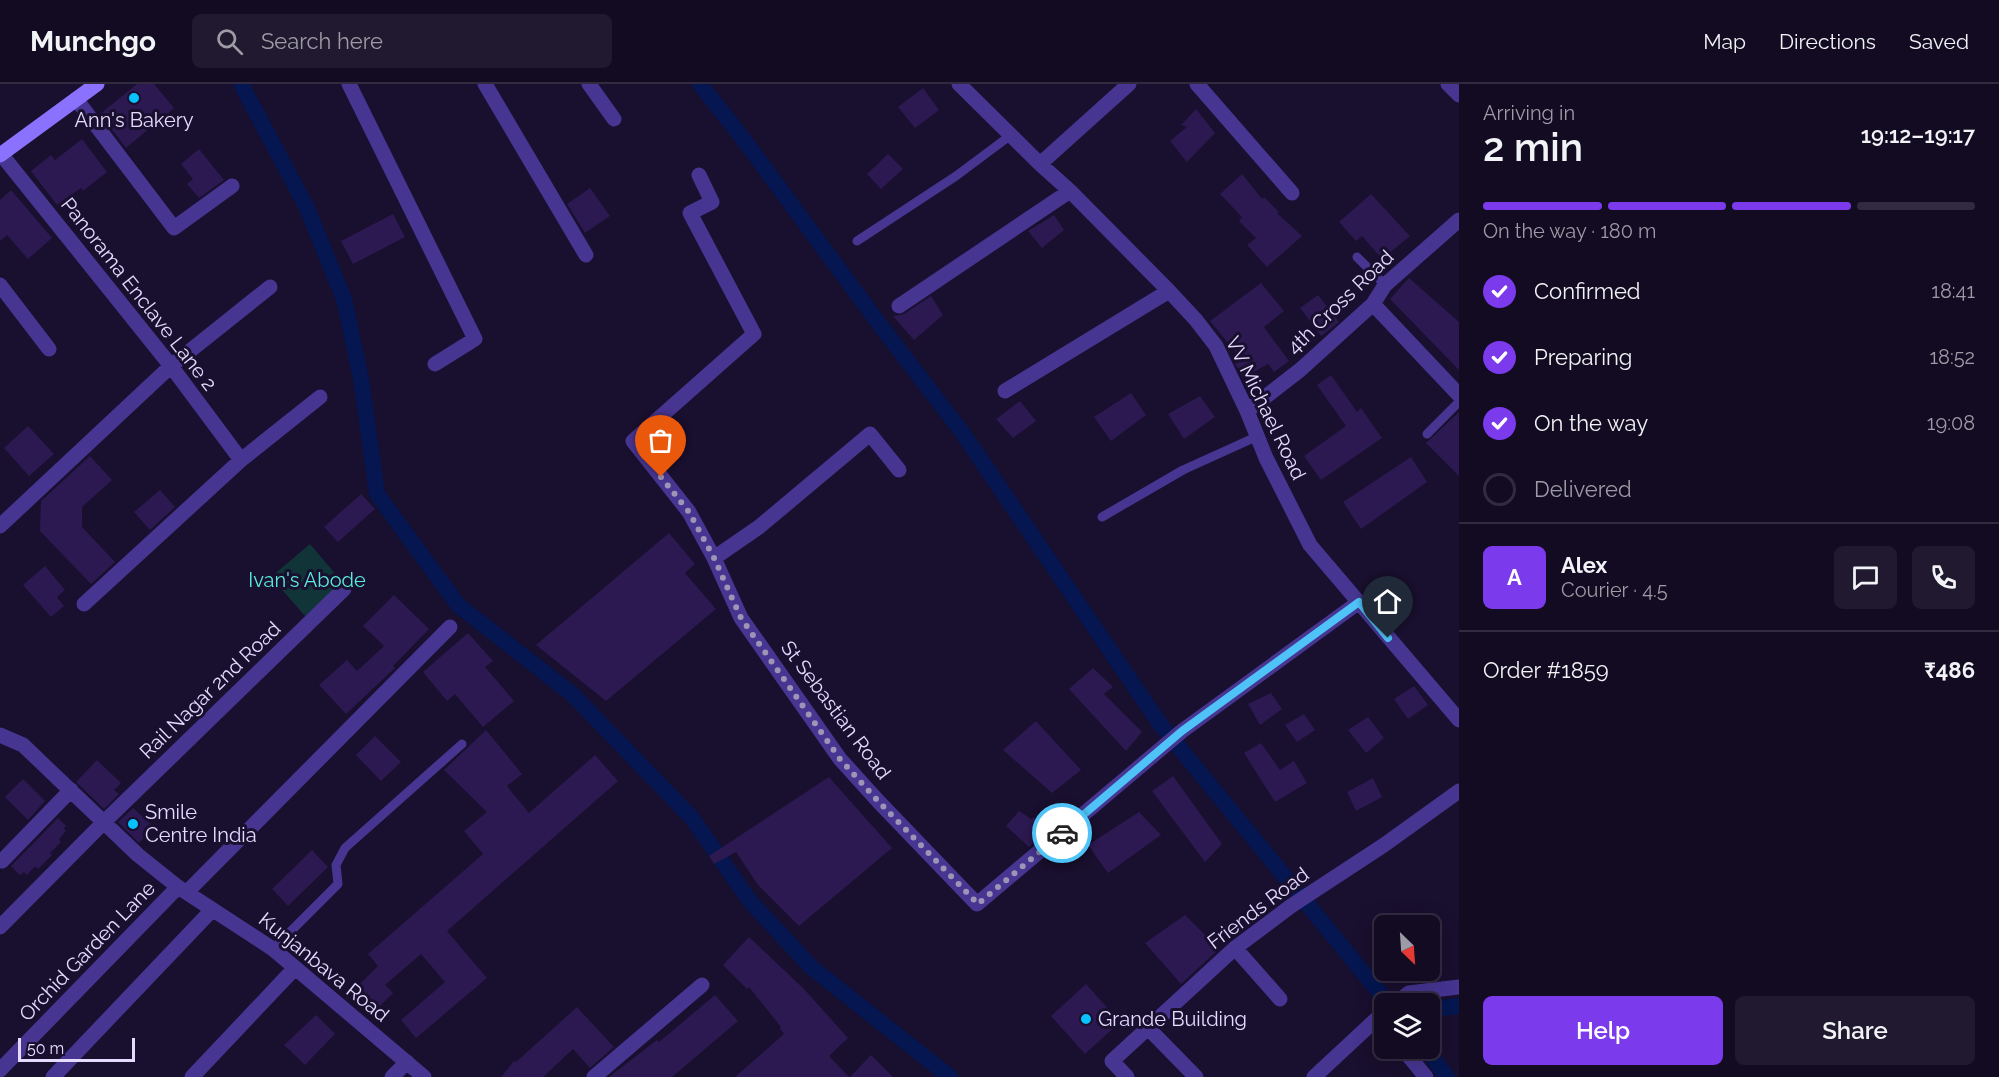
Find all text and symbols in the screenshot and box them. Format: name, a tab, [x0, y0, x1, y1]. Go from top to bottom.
search box	[192, 14, 612, 68]
text: Munchgo	[30, 25, 156, 58]
icon: search	[213, 25, 246, 58]
text: Search here	[261, 28, 383, 54]
text: Map	[1703, 29, 1746, 54]
text: Directions	[1779, 29, 1876, 54]
text: Saved	[1909, 29, 1969, 54]
marker: Ann's Bakery	[127, 91, 141, 105]
text: Arriving in	[1483, 101, 1575, 125]
place label: Ann's Bakery	[74, 108, 194, 132]
text: 19:12–19:17	[1861, 122, 1975, 148]
text: 2 min	[1483, 124, 1583, 170]
street label: Panorama Enclave Lane 2	[56, 193, 222, 395]
text: On the way · 180 m	[1483, 219, 1656, 243]
street label: 4th Cross Road	[1282, 245, 1398, 359]
icon: check	[1483, 275, 1516, 308]
text: Confirmed	[1534, 278, 1641, 304]
text: 18:41	[1931, 279, 1975, 303]
street label: VV Michael Road	[1221, 332, 1311, 484]
icon: check	[1483, 341, 1516, 374]
text: Preparing	[1534, 344, 1632, 370]
text: 18:52	[1930, 345, 1975, 369]
icon: check	[1483, 407, 1516, 440]
text: On the way	[1534, 410, 1648, 436]
text: 19:08	[1927, 411, 1975, 435]
pin	[635, 415, 686, 477]
icon: bag	[644, 424, 677, 457]
text: Delivered	[1534, 476, 1632, 502]
button: chat	[1834, 546, 1897, 609]
button: phone	[1912, 546, 1975, 609]
text: Alex	[1561, 552, 1607, 578]
text: A	[1507, 564, 1522, 590]
park label: Ivan's Abode	[248, 568, 366, 592]
pin	[1362, 576, 1413, 638]
text: Courier · 4.5	[1561, 578, 1668, 602]
icon: home	[1371, 585, 1404, 618]
street label: Rail Nagar 2nd Road	[134, 616, 286, 764]
street label: St Sebastian Road	[776, 636, 896, 784]
text: Order #1859	[1483, 657, 1609, 683]
text: ₹486	[1924, 657, 1975, 683]
place label: Smile Centre India	[145, 800, 257, 847]
courier	[1032, 803, 1092, 863]
marker: Smile Centre India	[126, 817, 140, 831]
icon: car	[1046, 817, 1079, 850]
street label: Friends Road	[1202, 862, 1314, 954]
street label: Orchid Garden Lane	[14, 876, 160, 1026]
street label: Kunjanbava Road	[254, 907, 394, 1027]
north arrow	[1374, 915, 1440, 981]
map controls	[1374, 915, 1440, 1059]
button: layers	[1374, 993, 1440, 1059]
button: Help	[1483, 996, 1723, 1065]
button: Share	[1735, 996, 1975, 1065]
place label: Grande Building	[1098, 1007, 1247, 1031]
marker: Grande Building	[1079, 1012, 1093, 1026]
scale bar	[18, 1035, 135, 1062]
text: 50 m	[27, 1039, 64, 1058]

